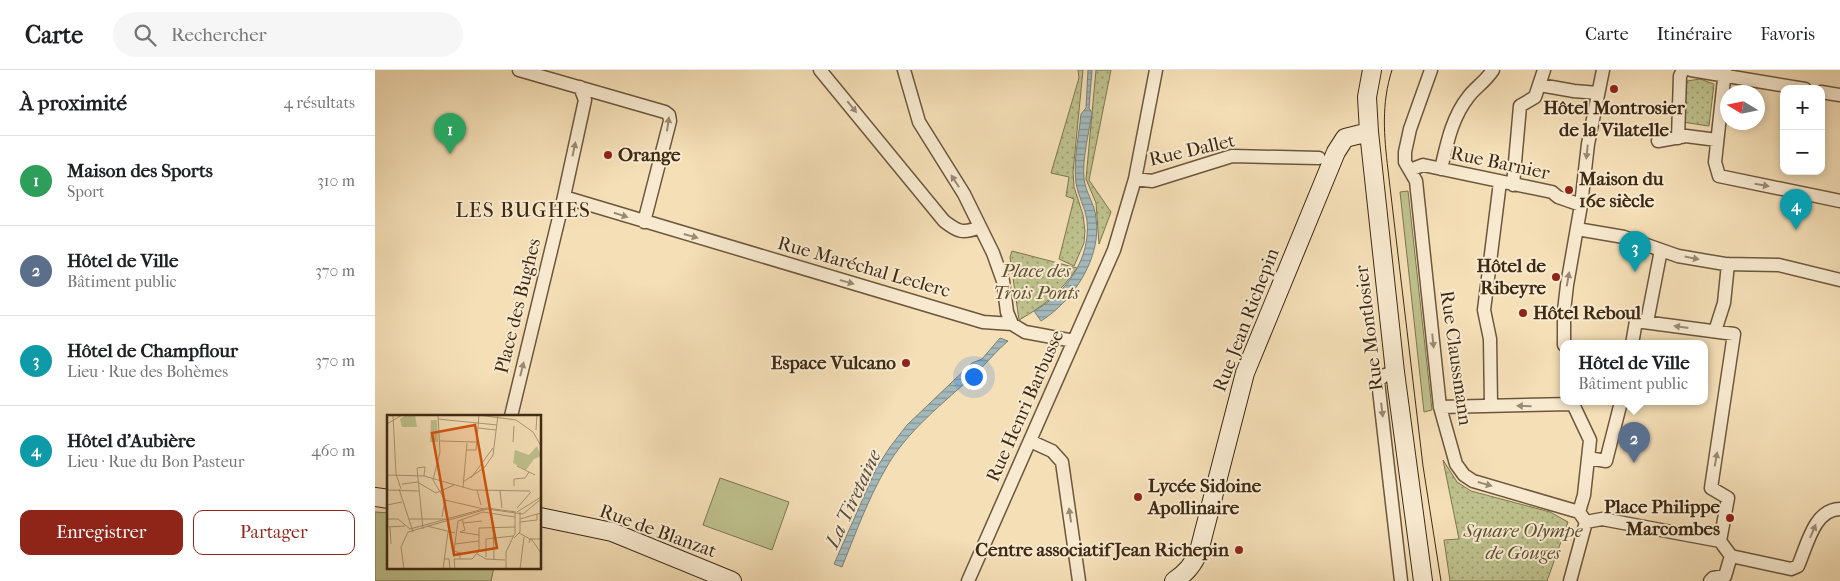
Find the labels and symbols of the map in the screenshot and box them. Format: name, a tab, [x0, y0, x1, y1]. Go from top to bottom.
marker: Hôtel Montrosier de la Vilatelle	[1608, 83, 1620, 95]
north arrow	[1720, 85, 1765, 130]
place label: Hôtel Montrosier de la Vilatelle	[1543, 97, 1686, 141]
one-way arrow	[846, 101, 857, 114]
pin: 1	[434, 113, 466, 154]
one-way arrow	[664, 115, 672, 131]
street label: Rue Dallet	[1147, 129, 1237, 171]
one-way arrow	[570, 142, 578, 157]
street label: Rue Barnier	[1448, 142, 1552, 184]
place label: Orange	[618, 144, 681, 166]
one-way arrow	[1583, 144, 1591, 160]
marker: Orange	[602, 149, 614, 161]
place label: Maison du 16e siècle	[1578, 168, 1664, 212]
one-way arrow	[951, 174, 960, 188]
one-way arrow	[1754, 181, 1770, 189]
marker: Maison du 16e siècle	[1563, 184, 1575, 196]
pin: 4	[1780, 189, 1812, 230]
district label: LES BUGHES	[455, 198, 591, 222]
one-way arrow	[613, 211, 628, 219]
pin: 3	[1619, 231, 1651, 272]
one-way arrow	[683, 232, 698, 240]
street label: Rue Maréchal Leclerc	[775, 232, 953, 302]
street label: Place des Bughes	[491, 236, 545, 376]
street label: Rue Jean Richepin	[1208, 245, 1284, 395]
place label: Hôtel de Ribeyre	[1476, 255, 1547, 299]
one-way arrow	[1684, 255, 1700, 263]
park label: Place des Trois Ponts	[993, 260, 1080, 304]
street label: Rue Montlosier	[1350, 263, 1388, 392]
marker: Hôtel de Ribeyre	[1550, 271, 1562, 283]
one-way arrow	[1564, 271, 1572, 287]
one-way arrow	[839, 278, 854, 286]
street label: Rue Claussmann	[1436, 289, 1476, 427]
place label: Hôtel Reboul	[1533, 302, 1642, 324]
marker: Hôtel Reboul	[1517, 307, 1529, 319]
one-way arrow	[1673, 323, 1689, 331]
street label: Rue Henri Barbusse	[982, 327, 1068, 485]
one-way arrow	[1429, 333, 1437, 349]
place label: Espace Vulcano	[771, 352, 896, 374]
marker: Espace Vulcano	[900, 357, 912, 369]
one-way arrow	[518, 361, 526, 376]
your location	[961, 364, 987, 390]
one-way arrow	[1378, 402, 1386, 418]
one-way arrow	[1515, 402, 1531, 410]
inset map	[387, 415, 541, 568]
pin: 2	[1618, 422, 1650, 463]
water label: La Tiretaine	[819, 446, 886, 553]
one-way arrow	[1713, 451, 1721, 467]
place label: Lycée Sidoine Apollinaire	[1147, 475, 1262, 519]
one-way arrow	[1477, 480, 1492, 488]
marker: Lycée Sidoine Apollinaire	[1132, 491, 1144, 503]
place label: Place Philippe Marcombes	[1604, 496, 1721, 540]
street label: Rue de Blanzat	[597, 500, 720, 562]
one-way arrow	[1065, 507, 1073, 523]
marker: Place Philippe Marcombes	[1724, 512, 1736, 524]
park label: Square Olympe de Gouges	[1463, 520, 1584, 564]
one-way arrow	[1810, 524, 1818, 538]
place label: Centre associatif Jean Richepin	[975, 539, 1230, 561]
marker: Centre associatif Jean Richepin	[1233, 544, 1245, 556]

